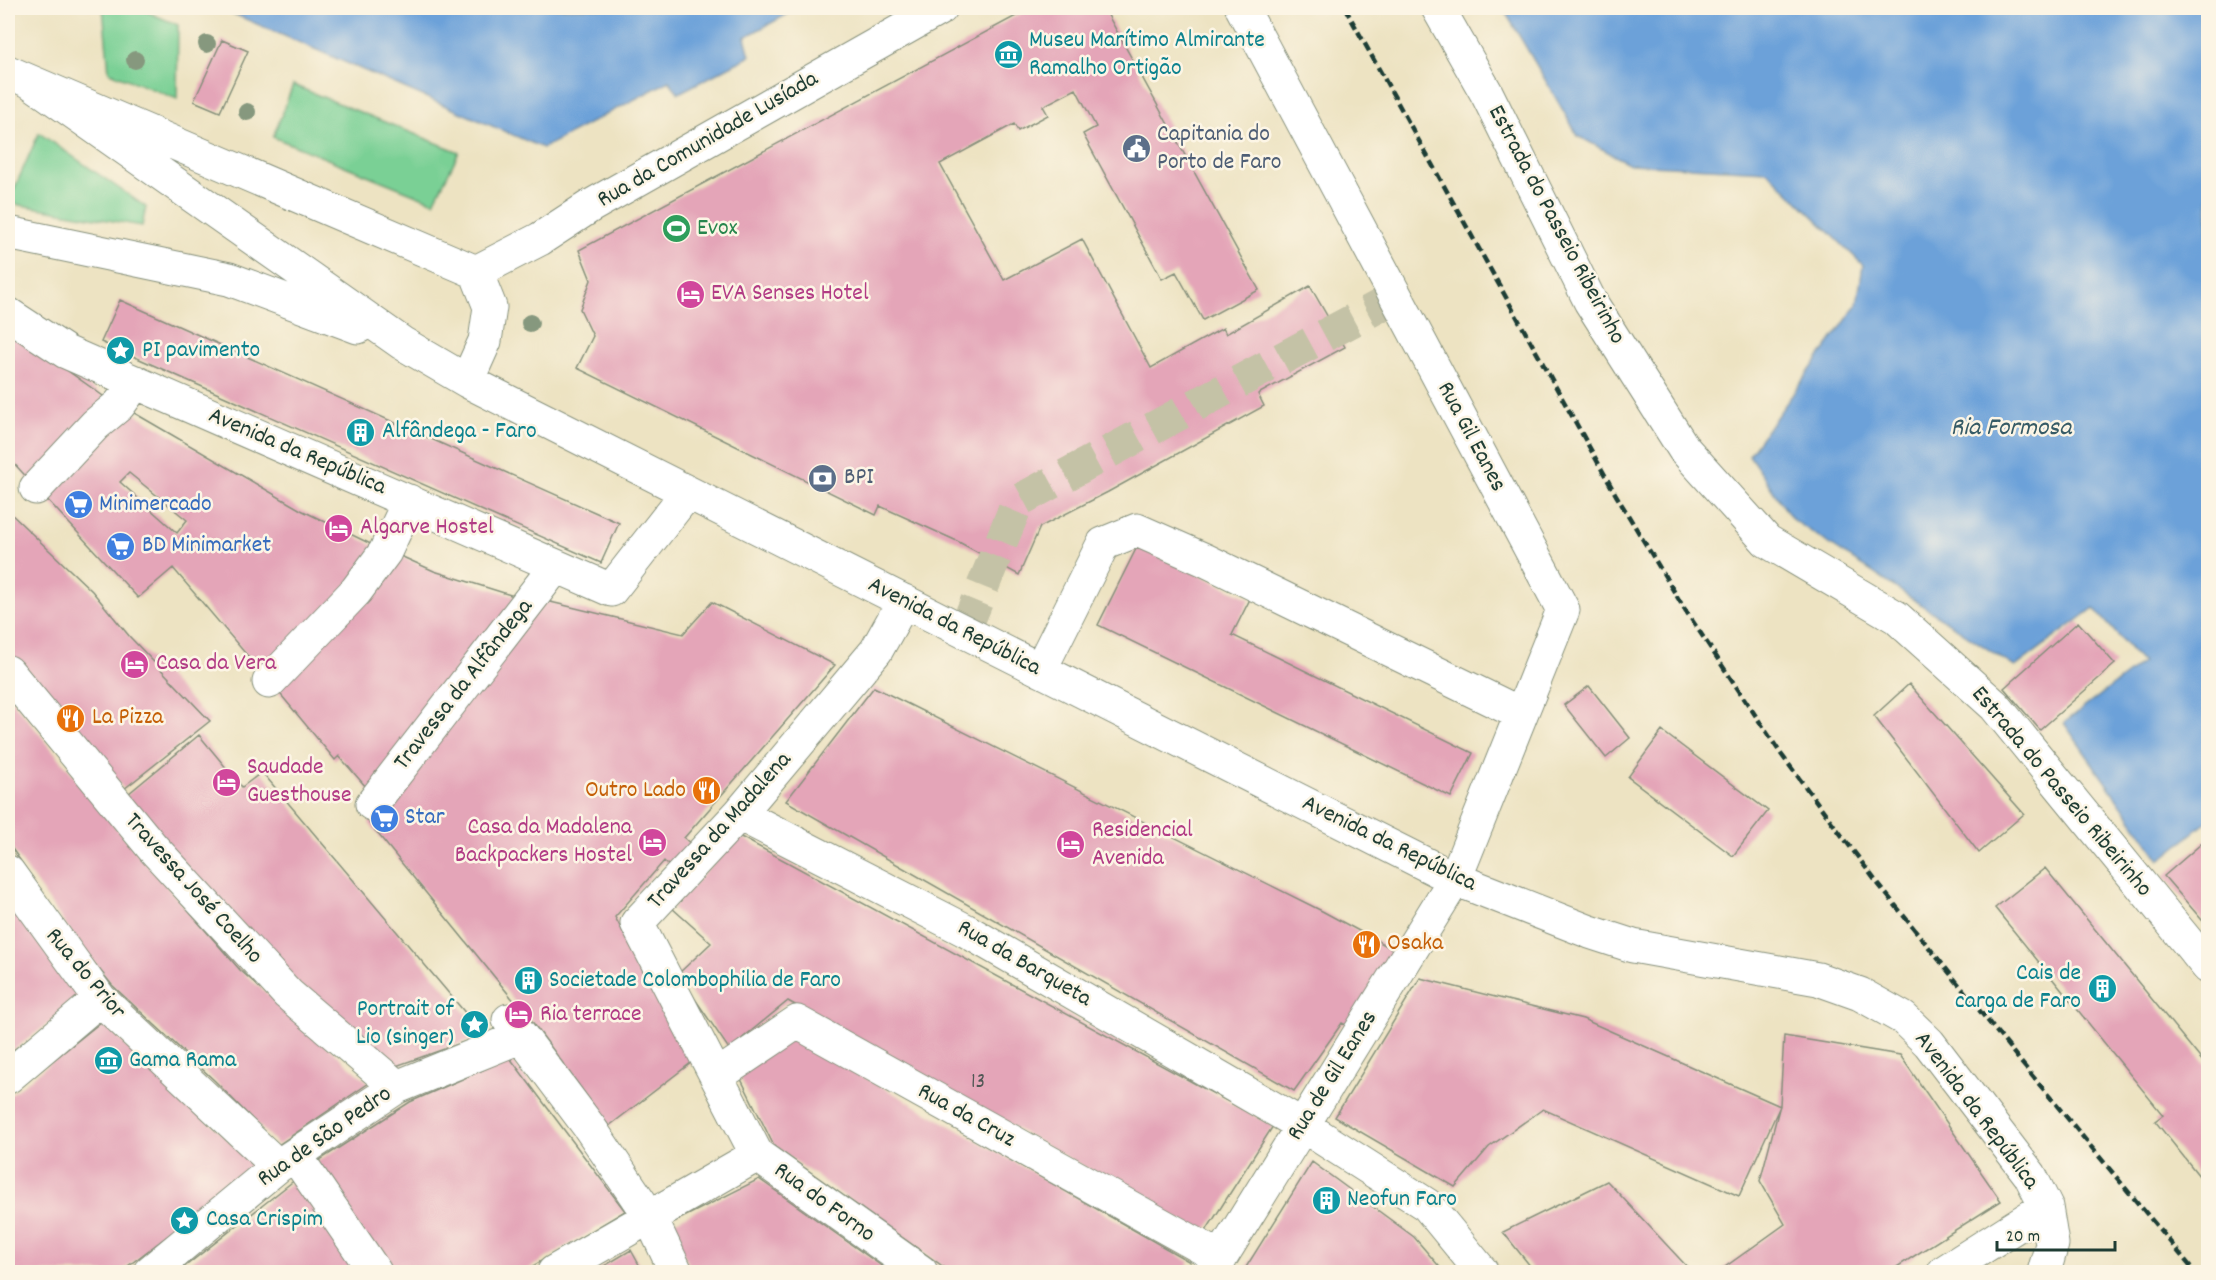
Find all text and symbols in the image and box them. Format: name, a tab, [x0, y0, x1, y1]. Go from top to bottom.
place label: Museu Marítimo Almirante Ramalho Ortigão	[1029, 24, 1265, 86]
museum icon: Museu Marítimo Almirante Ramalho Ortigão	[992, 39, 1024, 71]
street label: Rua da Comunidade Lusíada	[591, 62, 825, 217]
street label: Estrada do Passeio Ribeirinho	[1478, 99, 1634, 351]
place label: Capitania do Porto de Faro	[1157, 118, 1281, 180]
public building icon: Capitania do Porto de Faro	[1120, 133, 1152, 165]
place label: Evox	[697, 212, 738, 246]
sports icon: Evox	[660, 213, 692, 245]
place label: EVA Senses Hotel	[711, 277, 869, 311]
hotel icon: EVA Senses Hotel	[674, 278, 706, 310]
place label: PI pavimento	[142, 334, 260, 368]
place icon: PI pavimento	[105, 335, 137, 367]
street label: Rua Gil Eanes	[1428, 376, 1514, 498]
street label: Avenida da República	[203, 399, 392, 505]
water label: Ria Formosa	[1951, 410, 2073, 447]
place label: Alfândega - Faro	[382, 415, 537, 449]
building icon: Alfândega - Faro	[345, 416, 377, 448]
place label: BPI	[844, 461, 874, 495]
bank icon: BPI	[807, 462, 839, 494]
place label: Minimercado	[99, 488, 212, 522]
supermarket icon: Minimercado	[62, 489, 94, 521]
place label: Algarve Hostel	[360, 511, 494, 545]
hotel icon: Algarve Hostel	[323, 512, 355, 544]
place label: BD Minimarket	[142, 529, 271, 563]
supermarket icon: BD Minimarket	[105, 530, 137, 562]
street label: Avenida da República	[862, 569, 1047, 686]
street label: Travessa da Alfândega	[386, 592, 542, 778]
place label: Casa da Vera	[156, 647, 277, 681]
hotel icon: Casa da Vera	[119, 648, 151, 680]
street label: Estrada do Passeio Ribeirinho	[1962, 679, 2160, 905]
place label: La Pizza	[92, 701, 164, 735]
restaurant icon: La Pizza	[55, 702, 87, 734]
street label: Travessa da Madalena	[640, 744, 801, 917]
place label: Saudade Guesthouse	[247, 751, 352, 813]
hotel icon: Saudade Guesthouse	[210, 766, 242, 798]
place label: Outro Lado	[585, 774, 686, 808]
restaurant icon: Outro Lado	[691, 775, 723, 807]
street label: Avenida da República	[1296, 787, 1483, 901]
place label: Star	[405, 801, 445, 835]
supermarket icon: Star	[368, 802, 400, 834]
street label: Travessa José Coelho	[116, 806, 270, 972]
place label: Casa da Madalena Backpackers Hostel	[455, 811, 633, 873]
place label: Residencial Avenida	[1092, 814, 1193, 876]
hotel icon: Casa da Madalena Backpackers Hostel	[637, 826, 669, 858]
hotel icon: Residencial Avenida	[1055, 829, 1087, 861]
street label: Rua da Barqueta	[951, 912, 1098, 1017]
street label: Rua do Prior	[37, 921, 133, 1027]
place label: Osaka	[1387, 927, 1444, 961]
restaurant icon: Osaka	[1350, 928, 1382, 960]
place label: Cais de carga de Faro	[1955, 957, 2081, 1019]
place label: Societade Colombophilia de Faro	[549, 964, 841, 998]
building icon: Societade Colombophilia de Faro	[512, 965, 544, 997]
building icon: Cais de carga de Faro	[2086, 972, 2118, 1004]
place label: Portrait of Lio (singer)	[356, 993, 455, 1055]
place label: Ria terrace	[540, 998, 642, 1032]
hotel icon: Ria terrace	[503, 999, 535, 1031]
street label: Rua de Gil Eanes	[1279, 1004, 1387, 1148]
place icon: Portrait of Lio (singer)	[459, 1008, 491, 1040]
street label: Avenida da República	[1905, 1025, 2047, 1198]
place label: Gama Rama	[129, 1044, 237, 1078]
museum icon: Gama Rama	[92, 1045, 124, 1077]
house number: 13	[971, 1068, 985, 1098]
street label: Rua da Cruz	[911, 1075, 1021, 1157]
street label: Rua de São Pedro	[251, 1078, 399, 1196]
street label: Rua do Forno	[766, 1154, 882, 1252]
place label: Neofun Faro	[1347, 1183, 1457, 1217]
building icon: Neofun Faro	[1310, 1184, 1342, 1216]
place label: Casa Crispim	[206, 1203, 323, 1237]
place icon: Casa Crispim	[169, 1204, 201, 1236]
scale bar	[1997, 1214, 2116, 1252]
text: 20 m	[2006, 1225, 2040, 1250]

